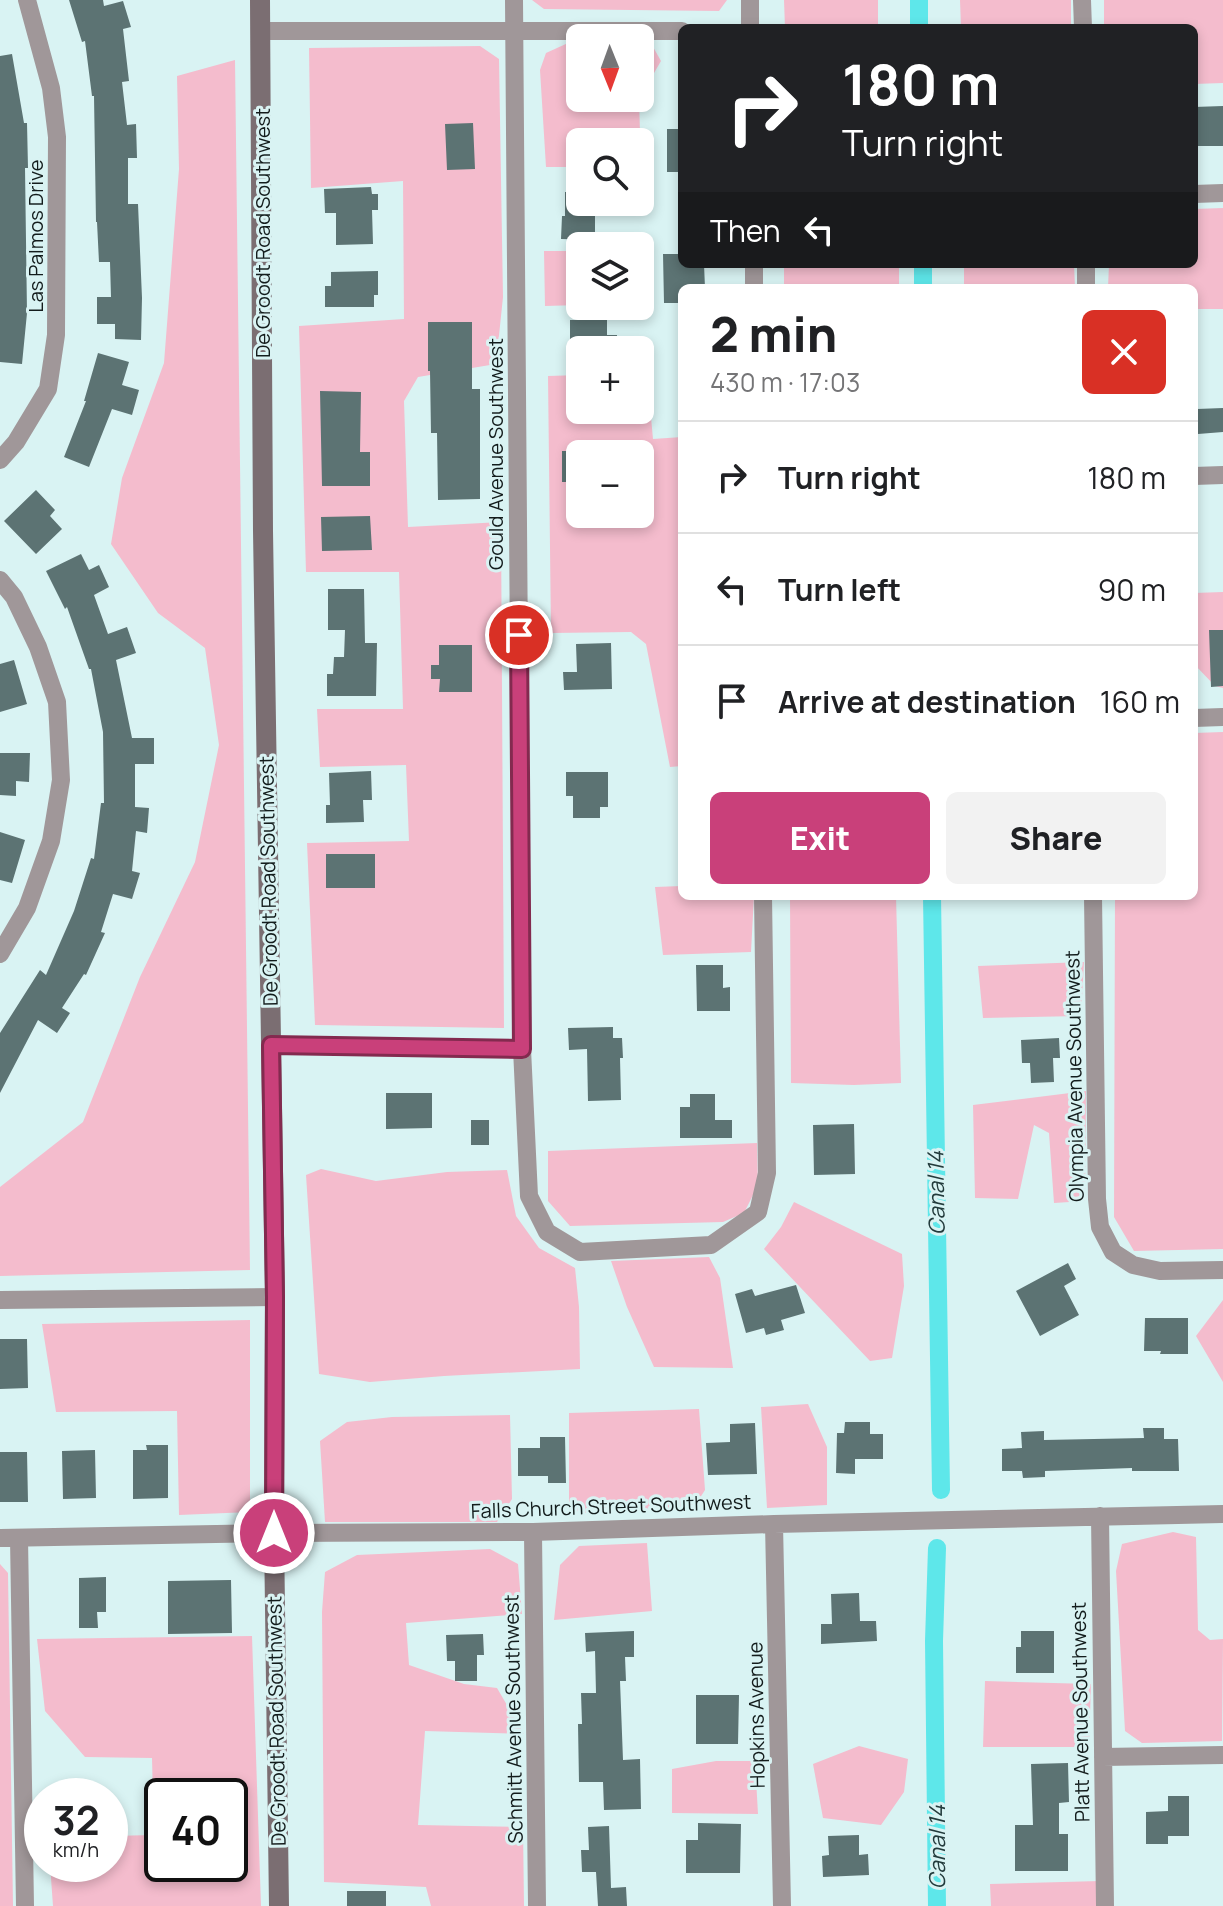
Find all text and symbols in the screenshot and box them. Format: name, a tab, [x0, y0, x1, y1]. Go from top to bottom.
north arrow	[566, 24, 654, 112]
map controls	[566, 24, 654, 528]
text: 180 m	[842, 45, 999, 122]
icon: right	[710, 56, 814, 160]
street label: De Groodt Road Southwest	[249, 108, 276, 358]
text: Turn right	[842, 118, 1003, 167]
button: search	[566, 128, 654, 216]
street label: Las Palmos Drive	[22, 159, 49, 313]
icon: left	[797, 208, 841, 252]
text: Then	[710, 210, 781, 251]
button: layers	[566, 232, 654, 320]
text: 2 min	[710, 301, 837, 366]
button: close	[1082, 310, 1166, 394]
button: +	[566, 336, 654, 424]
street label: Gould Avenue Southwest	[482, 338, 509, 570]
text: 430 m · 17:03	[710, 364, 860, 400]
button: −	[566, 440, 654, 528]
icon: right	[710, 455, 754, 499]
text: Turn right	[778, 457, 921, 498]
text: 180 m	[1087, 457, 1166, 498]
icon: left	[710, 567, 754, 611]
text: Turn left	[778, 569, 901, 610]
text: 90 m	[1098, 569, 1166, 610]
pin	[485, 601, 553, 669]
icon: arrive	[497, 613, 541, 657]
icon: arrive	[710, 679, 754, 723]
text: Arrive at destination	[778, 681, 1076, 722]
text: 160 m	[1100, 681, 1180, 722]
street label: De Groodt Road Southwest	[252, 756, 284, 1006]
button: Exit	[710, 792, 930, 884]
button: Share	[946, 792, 1166, 884]
street label: Olympia Avenue Southwest	[1058, 950, 1090, 1202]
water label: Canal 14	[920, 1150, 952, 1235]
street label: Falls Church Street Southwest	[470, 1488, 752, 1524]
position arrow	[232, 1491, 316, 1575]
street label: Schmitt Avenue Southwest	[497, 1594, 529, 1844]
street label: De Groodt Road Southwest	[260, 1596, 292, 1846]
street label: Platt Avenue Southwest	[1065, 1602, 1095, 1822]
street label: Hopkins Avenue	[741, 1641, 771, 1789]
speed limit sign: 40	[144, 1778, 248, 1882]
text: 32	[52, 1792, 100, 1847]
water label: Canal 14	[922, 1804, 952, 1889]
text: km/h	[53, 1836, 99, 1863]

